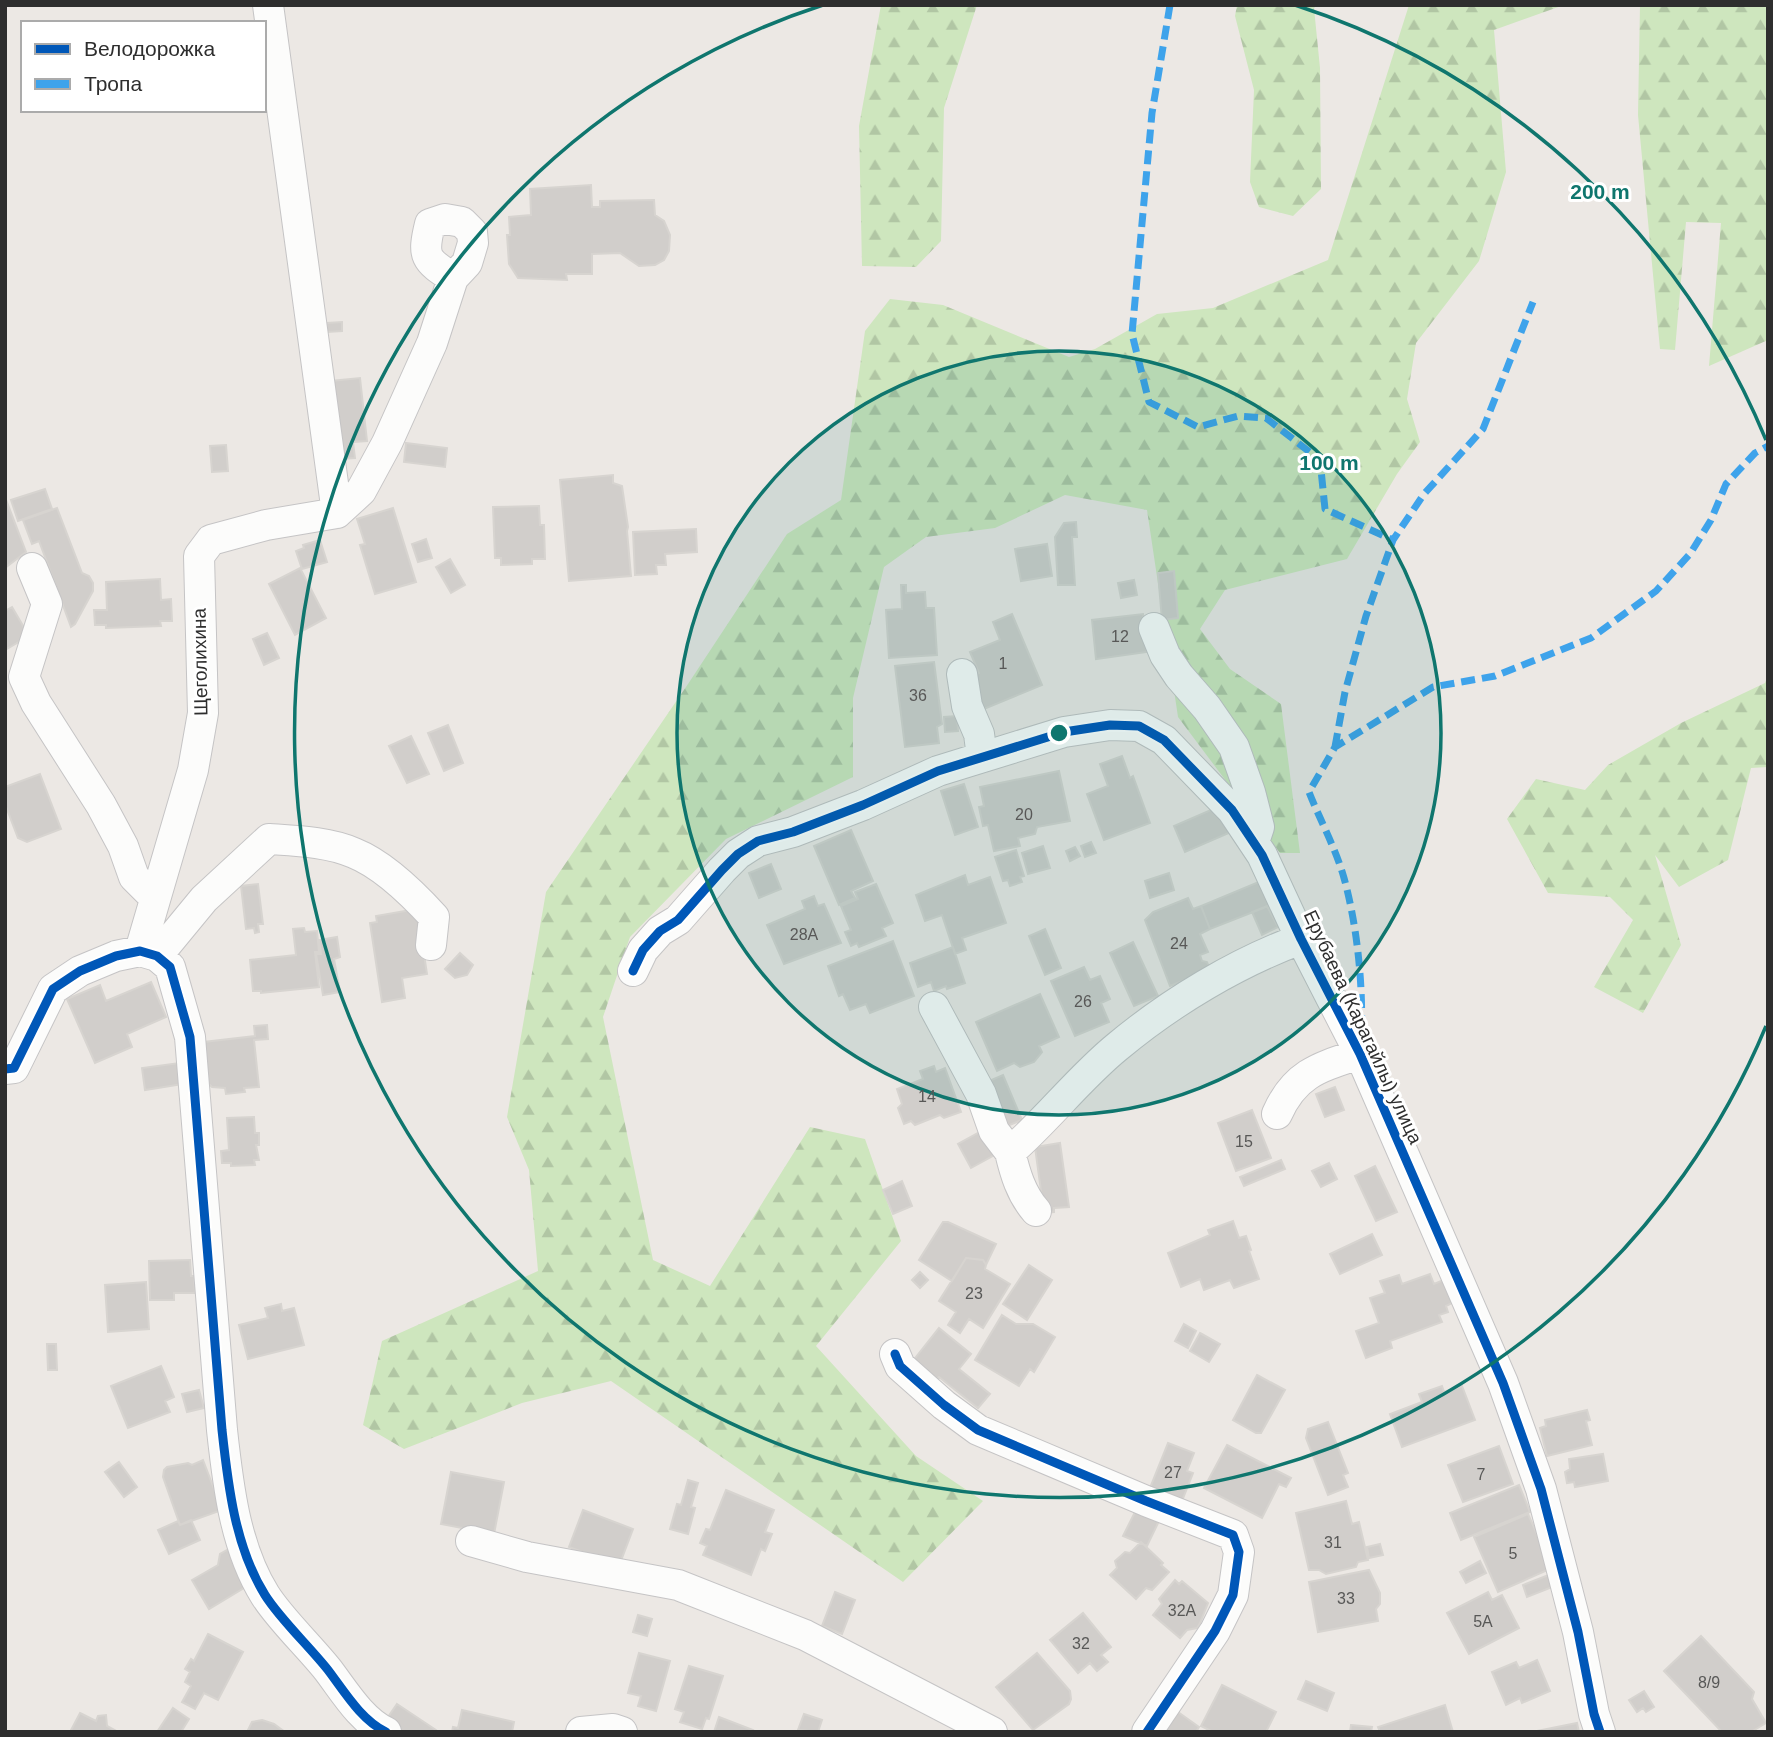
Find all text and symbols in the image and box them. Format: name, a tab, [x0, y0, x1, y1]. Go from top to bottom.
legend	[21, 21, 266, 112]
text: Велодорожка	[84, 37, 215, 60]
text: Тропа	[84, 72, 142, 95]
text: 200 m	[1570, 180, 1630, 203]
text: 100 m	[1299, 451, 1359, 474]
street label: Щеголихина	[189, 607, 211, 716]
house number: 12	[1111, 628, 1129, 645]
house number: 1	[999, 655, 1008, 672]
house number: 36	[909, 687, 927, 704]
centre of rings	[1047, 721, 1071, 745]
house number: 20	[1015, 806, 1033, 823]
street label: Ерубаева (Карагайлы) улица	[1300, 907, 1427, 1148]
house number: 28А	[790, 926, 819, 943]
house number: 24	[1170, 935, 1188, 952]
house number: 26	[1074, 993, 1092, 1010]
house number: 14	[918, 1088, 936, 1105]
house number: 15	[1235, 1133, 1253, 1150]
house number: 23	[965, 1285, 983, 1302]
house number: 27	[1164, 1464, 1182, 1481]
house number: 7	[1477, 1466, 1486, 1483]
house number: 31	[1324, 1534, 1342, 1551]
house number: 5	[1509, 1545, 1518, 1562]
house number: 33	[1337, 1590, 1355, 1607]
house number: 32А	[1168, 1602, 1197, 1619]
house number: 5А	[1473, 1613, 1493, 1630]
house number: 32	[1072, 1635, 1090, 1652]
house number: 8/9	[1698, 1674, 1720, 1691]

